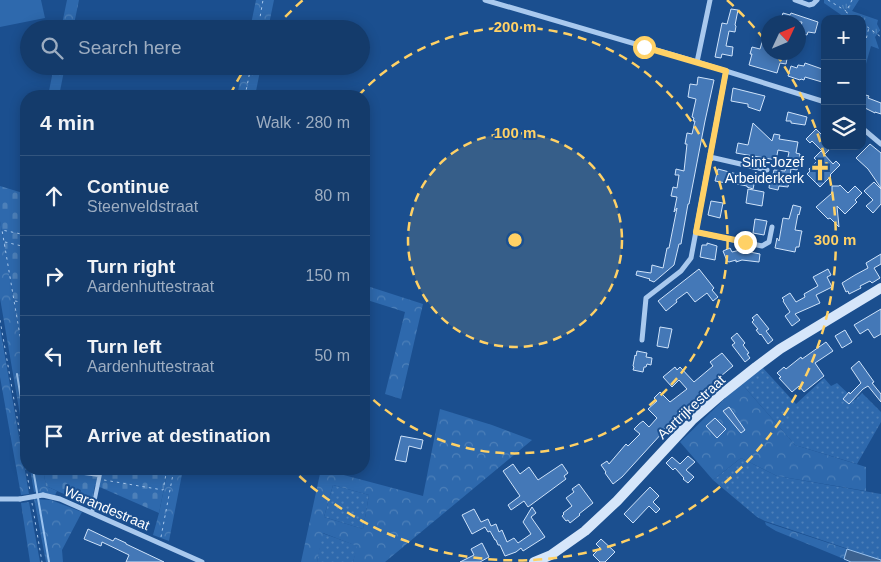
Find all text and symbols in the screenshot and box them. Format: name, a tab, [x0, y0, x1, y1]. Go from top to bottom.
north arrow	[761, 15, 806, 60]
map controls	[821, 15, 866, 150]
button: +	[821, 15, 866, 60]
text: 200 m	[494, 18, 536, 35]
search box	[20, 20, 370, 75]
icon: search	[38, 34, 66, 62]
route start	[633, 36, 656, 59]
text: Search here	[78, 37, 182, 58]
button: −	[821, 60, 866, 105]
button: layers	[821, 105, 866, 150]
text: 4 min	[40, 111, 95, 134]
text: Walk · 280 m	[256, 114, 350, 131]
text: 100 m	[494, 124, 536, 141]
place label: Sint-Jozef Arbeiderkerk	[725, 154, 805, 186]
church icon: Sint-Jozef Arbeiderkerk	[807, 157, 833, 183]
text: Continue	[87, 176, 169, 197]
icon: ahead	[40, 182, 68, 210]
text: 80 m	[314, 187, 350, 204]
text: Steenveldstraat	[87, 198, 198, 215]
centre of rings	[506, 231, 524, 249]
route end	[734, 231, 757, 254]
text: 300 m	[814, 231, 856, 248]
text: Turn right	[87, 256, 175, 277]
icon: right	[40, 262, 68, 290]
text: 150 m	[306, 267, 350, 284]
text: Aardenhuttestraat	[87, 278, 214, 295]
text: Turn left	[87, 336, 162, 357]
icon: left	[40, 342, 68, 370]
text: 50 m	[314, 347, 350, 364]
text: Aardenhuttestraat	[87, 358, 214, 375]
street label: Aartrijkestraat	[654, 372, 728, 442]
icon: arrive	[40, 422, 68, 450]
text: Arrive at destination	[87, 425, 271, 446]
street label: Warandestraat	[62, 483, 152, 533]

